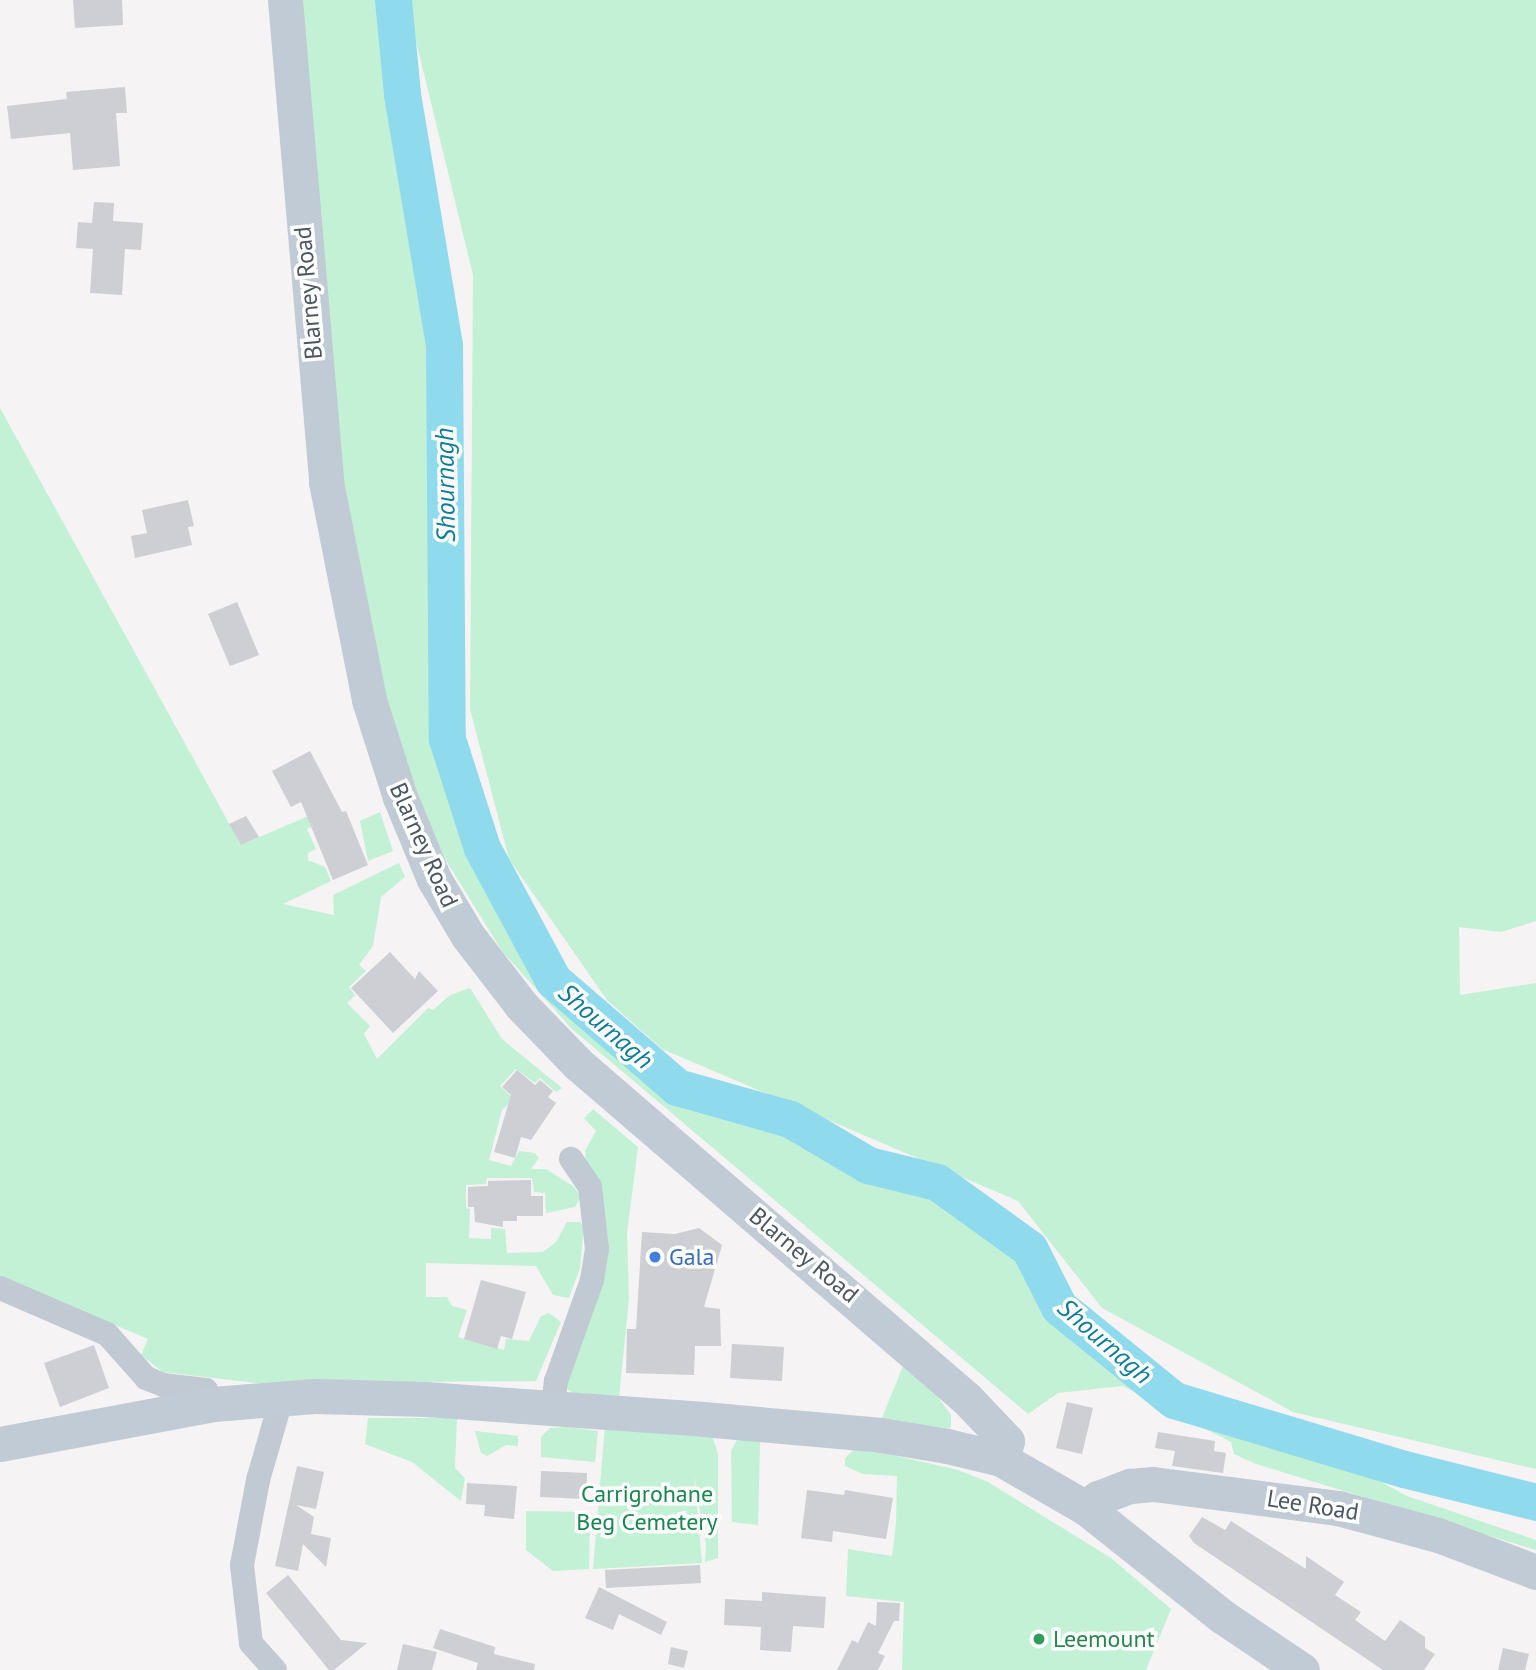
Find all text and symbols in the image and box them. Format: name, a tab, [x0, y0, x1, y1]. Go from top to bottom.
street label: Blarney Road	[288, 225, 328, 361]
water label: Shournagh	[428, 427, 462, 543]
street label: Blarney Road	[384, 778, 464, 912]
water label: Shournagh	[552, 977, 660, 1075]
street label: Blarney Road	[743, 1201, 865, 1309]
place label: Gala	[669, 1243, 715, 1271]
marker: Gala	[647, 1249, 663, 1265]
water label: Shournagh	[1051, 1292, 1159, 1390]
park label: Carrigrohane Beg Cemetery	[576, 1480, 718, 1536]
street label: Lee Road	[1265, 1484, 1361, 1526]
place label: Leemount	[1053, 1625, 1155, 1653]
marker: Leemount	[1031, 1631, 1047, 1647]

